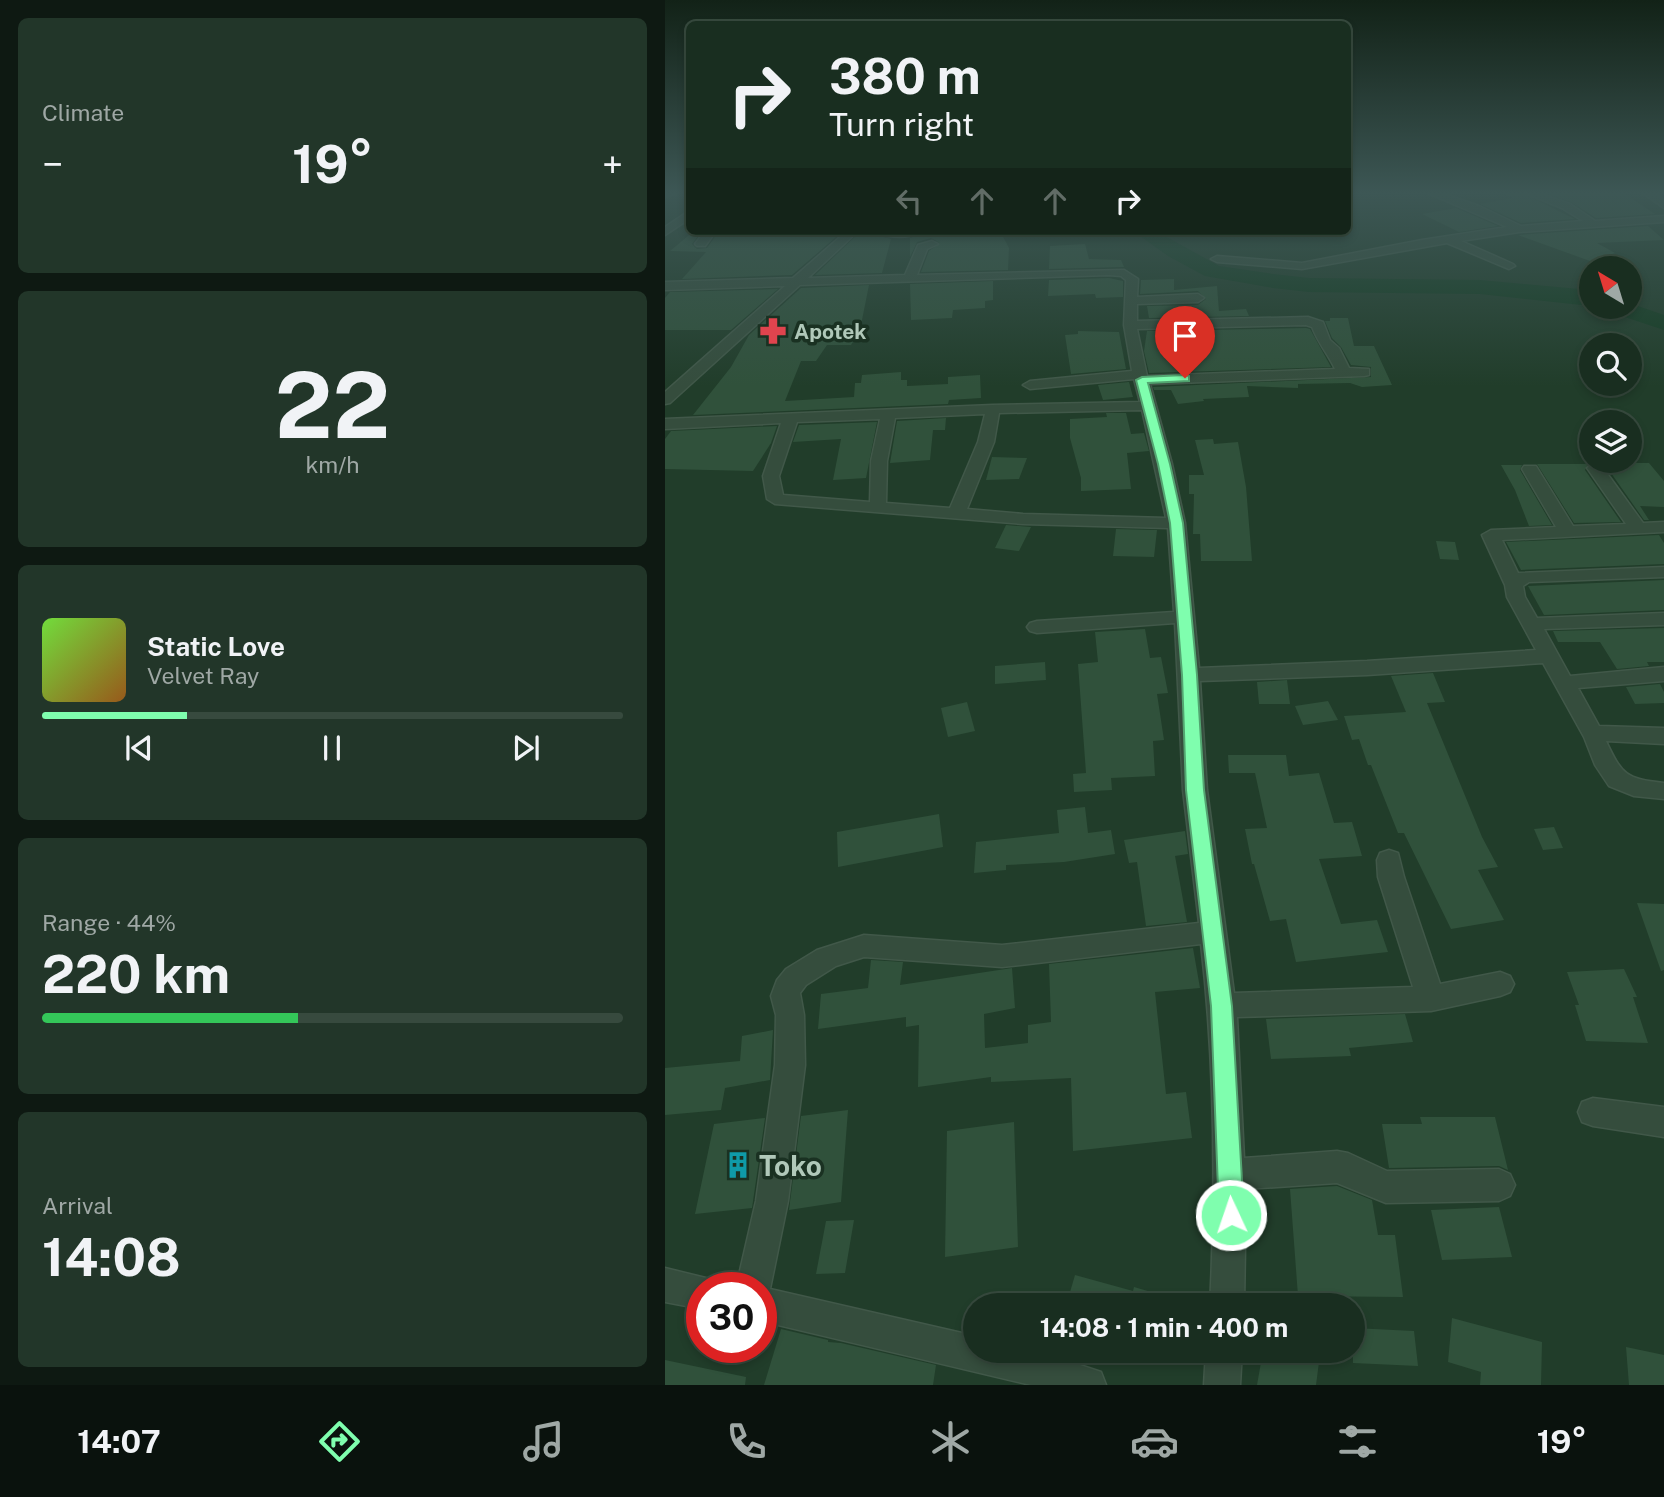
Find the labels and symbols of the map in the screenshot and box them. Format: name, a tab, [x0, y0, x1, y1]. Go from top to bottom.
north arrow	[1579, 256, 1641, 318]
pin	[1155, 306, 1215, 378]
pharmacy icon: Apotek	[758, 316, 788, 346]
place label: Apotek	[794, 319, 866, 344]
place label: Toko	[759, 1149, 822, 1182]
building icon: Toko	[723, 1150, 753, 1180]
position arrow	[1194, 1178, 1268, 1252]
speed limit sign: 30	[686, 1272, 777, 1363]

